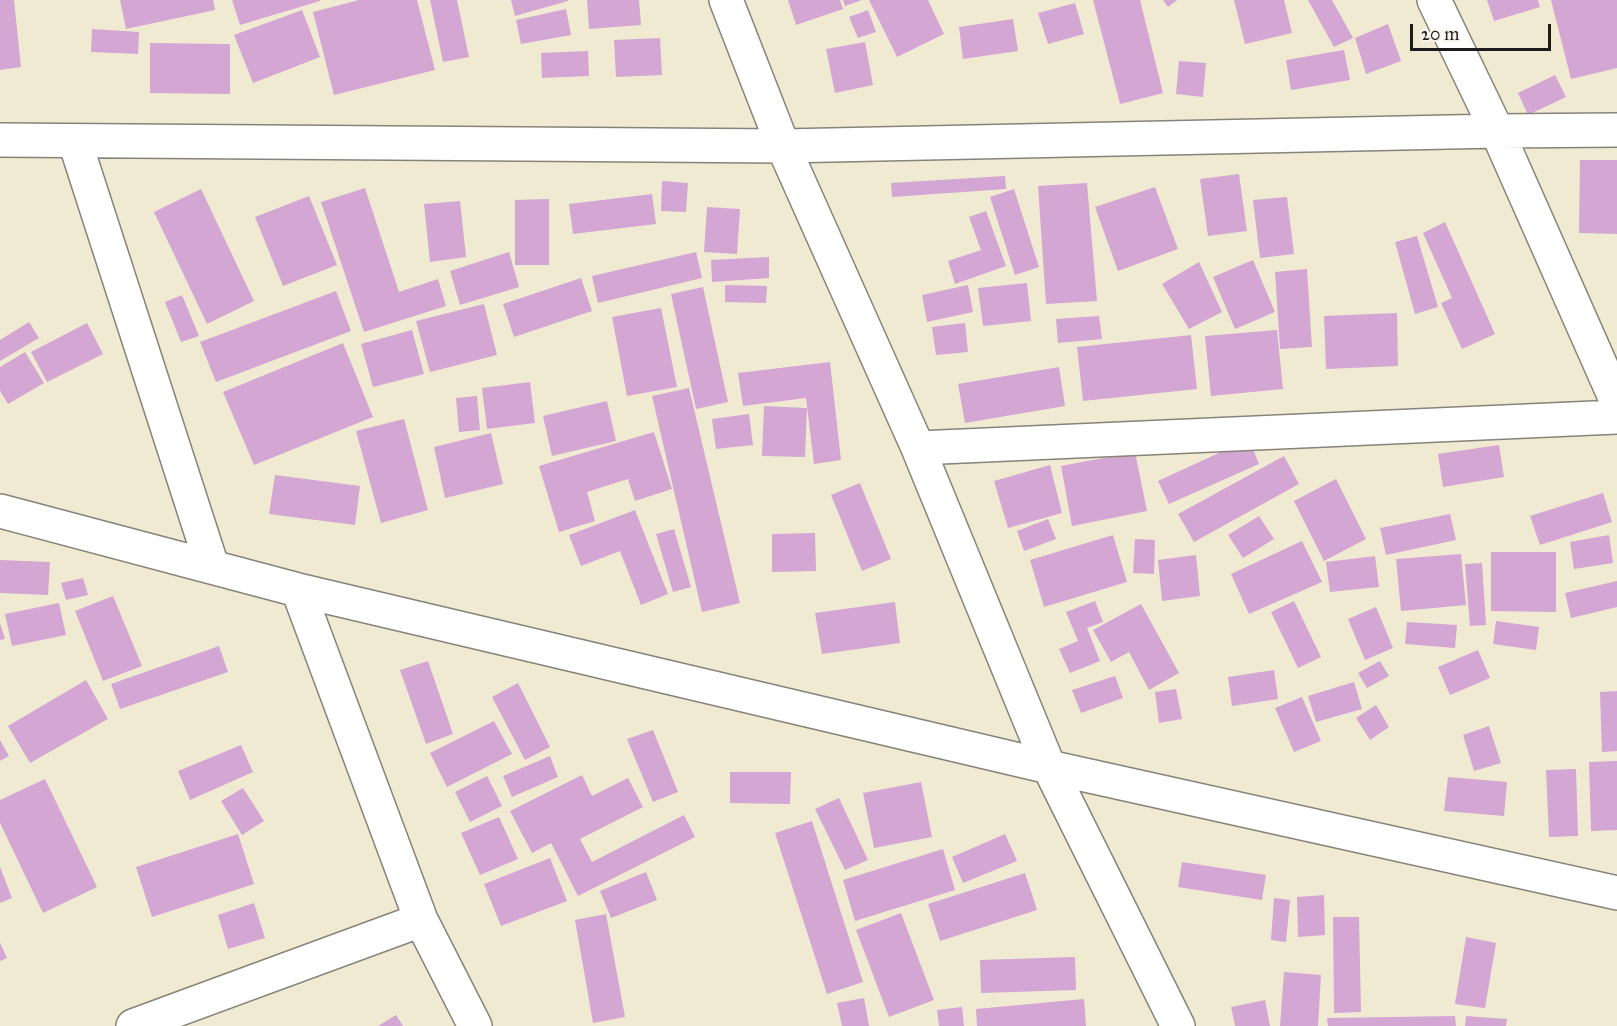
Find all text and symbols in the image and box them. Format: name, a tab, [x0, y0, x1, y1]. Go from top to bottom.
scale bar	[1413, 12, 1554, 50]
text: 20 m	[1421, 23, 1459, 45]

